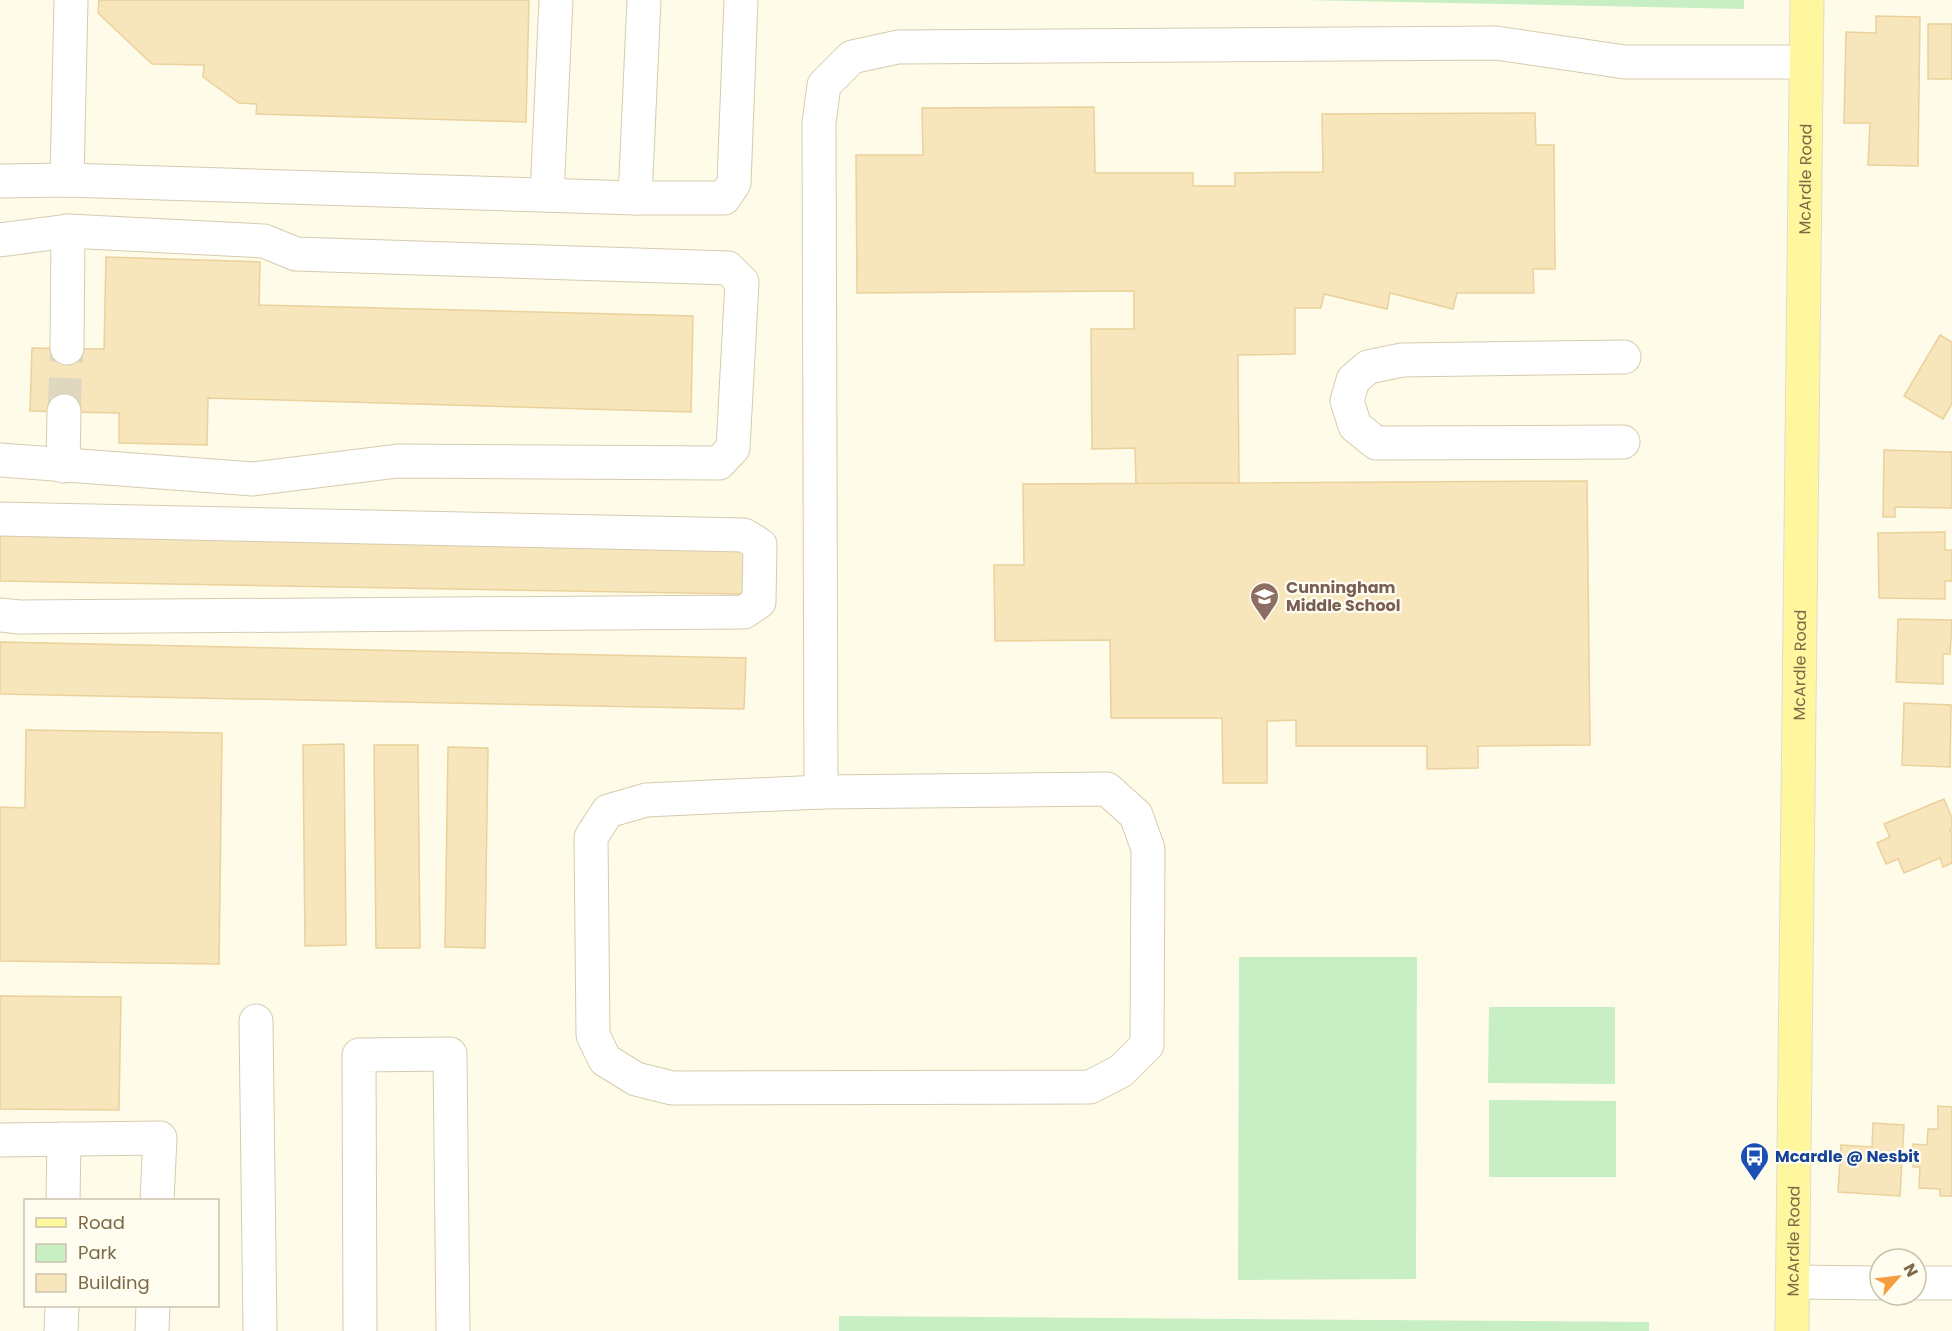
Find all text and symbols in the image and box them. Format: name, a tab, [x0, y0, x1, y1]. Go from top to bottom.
street label: McArdle Road	[1793, 124, 1817, 235]
place label: Cunningham Middle School	[1286, 576, 1401, 617]
school or university icon: Cunningham Middle School	[1249, 580, 1281, 622]
street label: McArdle Road	[1787, 609, 1812, 721]
bus stop icon: Mcardle @ Nesbit	[1738, 1140, 1770, 1182]
place label: Mcardle @ Nesbit	[1775, 1145, 1919, 1168]
street label: McArdle Road	[1781, 1185, 1805, 1297]
legend	[24, 1199, 219, 1307]
text: Road	[78, 1210, 125, 1235]
text: Park	[78, 1240, 117, 1265]
north arrow	[1868, 1247, 1928, 1307]
text: N	[1898, 1259, 1924, 1281]
text: Building	[78, 1270, 150, 1295]

